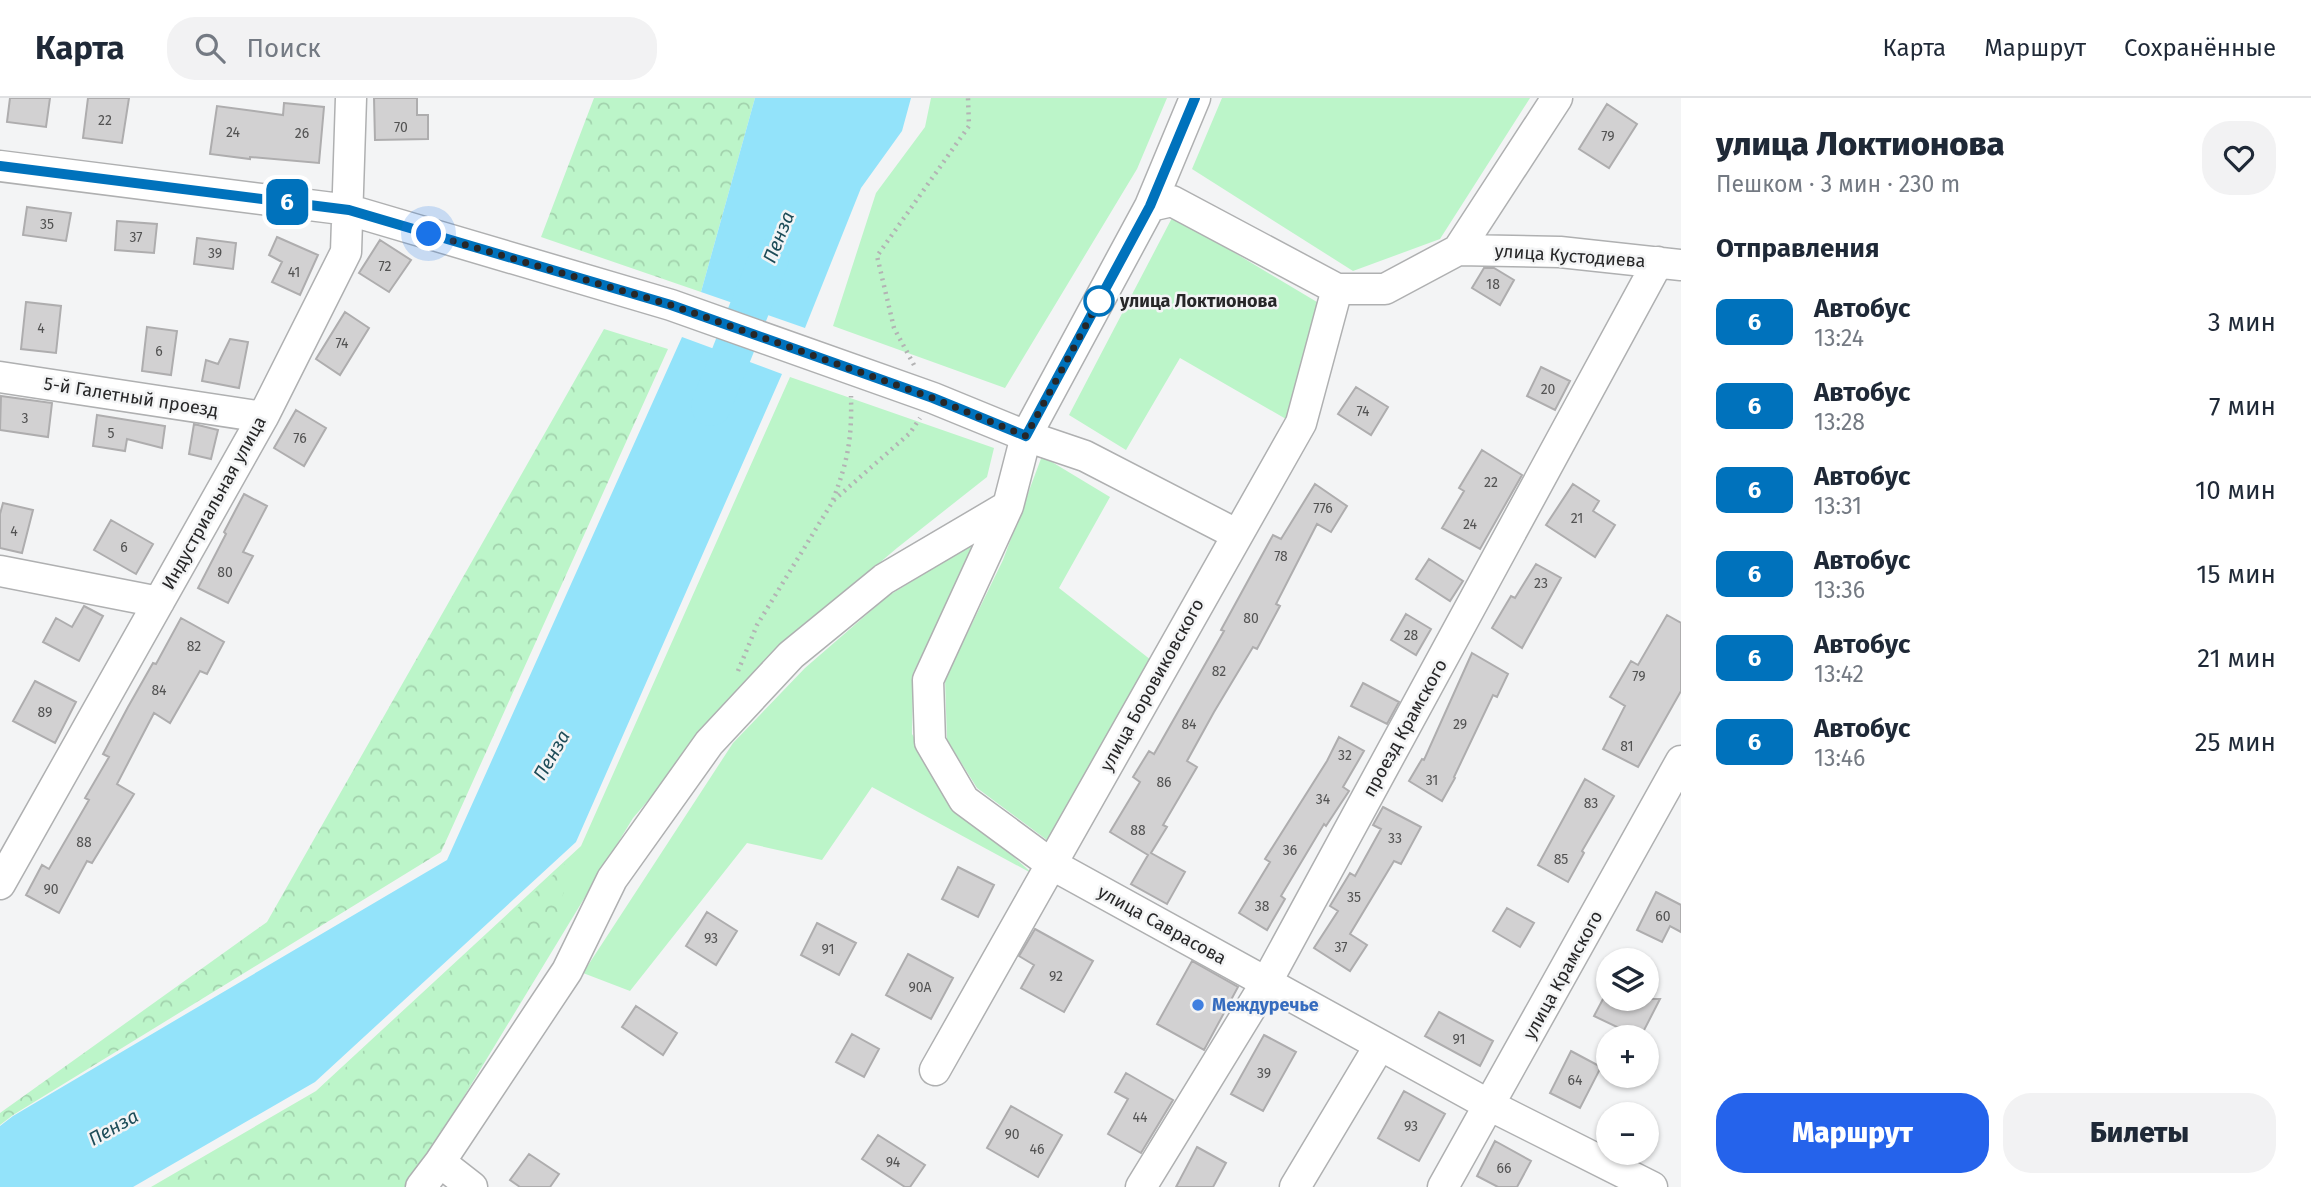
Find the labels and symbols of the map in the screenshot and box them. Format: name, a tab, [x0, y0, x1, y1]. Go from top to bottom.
house number: 22	[98, 112, 112, 129]
house number: 70	[394, 119, 408, 136]
house number: 24	[226, 124, 241, 141]
house number: 26	[295, 125, 309, 142]
house number: 79	[1601, 128, 1615, 145]
line badge: 6	[264, 179, 310, 225]
water label: Пенза	[758, 208, 799, 266]
house number: 35	[40, 216, 54, 233]
your location	[411, 216, 446, 251]
house number: 37	[129, 229, 143, 246]
street label: улица Кустодиева	[1494, 240, 1646, 272]
house number: 39	[208, 245, 222, 262]
house number: 72	[379, 258, 392, 275]
house number: 41	[288, 264, 300, 281]
house number: 18	[1486, 276, 1500, 293]
marker: улица Локтионова	[1084, 286, 1114, 316]
place label: улица Локтионова	[1119, 290, 1277, 312]
house number: 4	[37, 320, 45, 337]
house number: 74	[335, 335, 349, 352]
house number: 6	[155, 343, 163, 360]
street label: 5-й Галетный проезд	[42, 372, 220, 422]
house number: 20	[1541, 381, 1556, 398]
house number: 74	[1356, 403, 1370, 420]
house number: 3	[22, 410, 29, 427]
street label: Индустриальная улица	[157, 412, 271, 594]
house number: 5	[107, 425, 115, 442]
house number: 76	[293, 430, 307, 447]
house number: 22	[1484, 474, 1498, 491]
house number: 776	[1313, 500, 1333, 517]
house number: 21	[1571, 510, 1583, 527]
house number: 24	[1463, 516, 1478, 533]
house number: 4	[10, 523, 18, 540]
house number: 6	[120, 539, 128, 556]
house number: 78	[1274, 548, 1288, 565]
house number: 80	[217, 564, 233, 581]
house number: 23	[1534, 575, 1548, 592]
street label: улица Боровиковского	[1095, 595, 1209, 775]
house number: 80	[1243, 610, 1259, 627]
house number: 28	[1404, 627, 1419, 644]
house number: 82	[187, 638, 201, 655]
street label: проезд Крамского	[1358, 655, 1452, 801]
house number: 82	[1212, 663, 1226, 680]
house number: 79	[1632, 668, 1646, 685]
house number: 84	[151, 682, 167, 699]
house number: 89	[38, 704, 52, 721]
house number: 84	[1181, 716, 1197, 733]
house number: 29	[1453, 716, 1467, 733]
water label: Пенза	[528, 726, 575, 784]
house number: 81	[1620, 738, 1634, 755]
house number: 32	[1338, 747, 1352, 764]
house number: 31	[1426, 772, 1438, 789]
house number: 86	[1156, 774, 1172, 791]
house number: 34	[1316, 791, 1331, 808]
house number: 83	[1584, 795, 1598, 812]
house number: 88	[1130, 822, 1146, 839]
house number: 33	[1388, 830, 1402, 847]
house number: 88	[76, 834, 92, 851]
house number: 36	[1283, 842, 1297, 859]
house number: 85	[1554, 851, 1568, 868]
house number: 90	[43, 881, 59, 898]
street label: улица Саврасова	[1094, 881, 1230, 969]
house number: 35	[1347, 889, 1361, 906]
house number: 38	[1255, 898, 1270, 915]
street label: улица Крамского	[1518, 907, 1608, 1043]
house number: 60	[1655, 908, 1671, 925]
house number: 93	[704, 930, 718, 947]
house number: 37	[1334, 939, 1348, 956]
house number: 91	[821, 941, 835, 958]
house number: 92	[1049, 968, 1063, 985]
house number: 90А	[908, 979, 932, 996]
place label: Междуречье	[1212, 994, 1319, 1016]
marker: Междуречье	[1190, 997, 1206, 1013]
house number: 91	[1452, 1031, 1466, 1048]
house number: 39	[1257, 1065, 1271, 1082]
house number: 64	[1568, 1072, 1583, 1089]
water label: Пенза	[84, 1104, 142, 1151]
house number: 44	[1133, 1109, 1148, 1126]
house number: 93	[1404, 1118, 1418, 1135]
house number: 90	[1004, 1126, 1020, 1143]
house number: 46	[1030, 1141, 1044, 1158]
house number: 94	[886, 1154, 901, 1171]
house number: 66	[1497, 1160, 1511, 1177]

